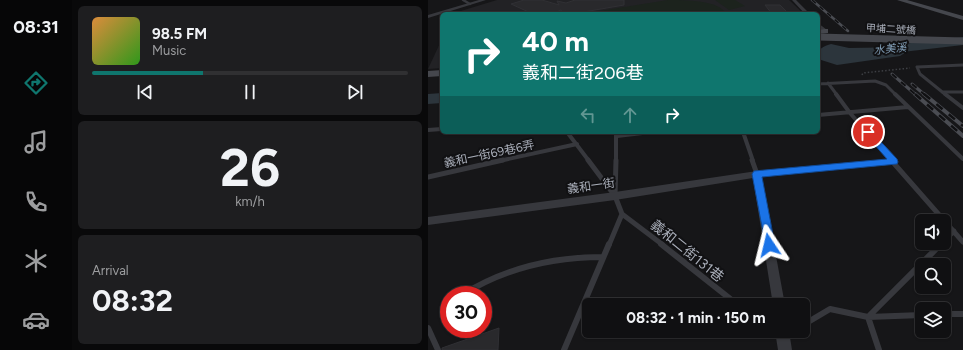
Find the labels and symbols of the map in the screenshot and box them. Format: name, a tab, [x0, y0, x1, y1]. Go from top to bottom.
street label: 甲埔二號橋	[866, 21, 916, 37]
water label: 水美溪	[873, 41, 909, 57]
pin	[851, 115, 885, 149]
street label: 義和一街69巷6弄	[442, 138, 536, 170]
street label: 義和一街	[566, 176, 616, 196]
street label: 義和二街131巷	[647, 216, 727, 286]
position arrow	[748, 224, 790, 266]
speed limit sign: 30	[440, 286, 492, 338]

